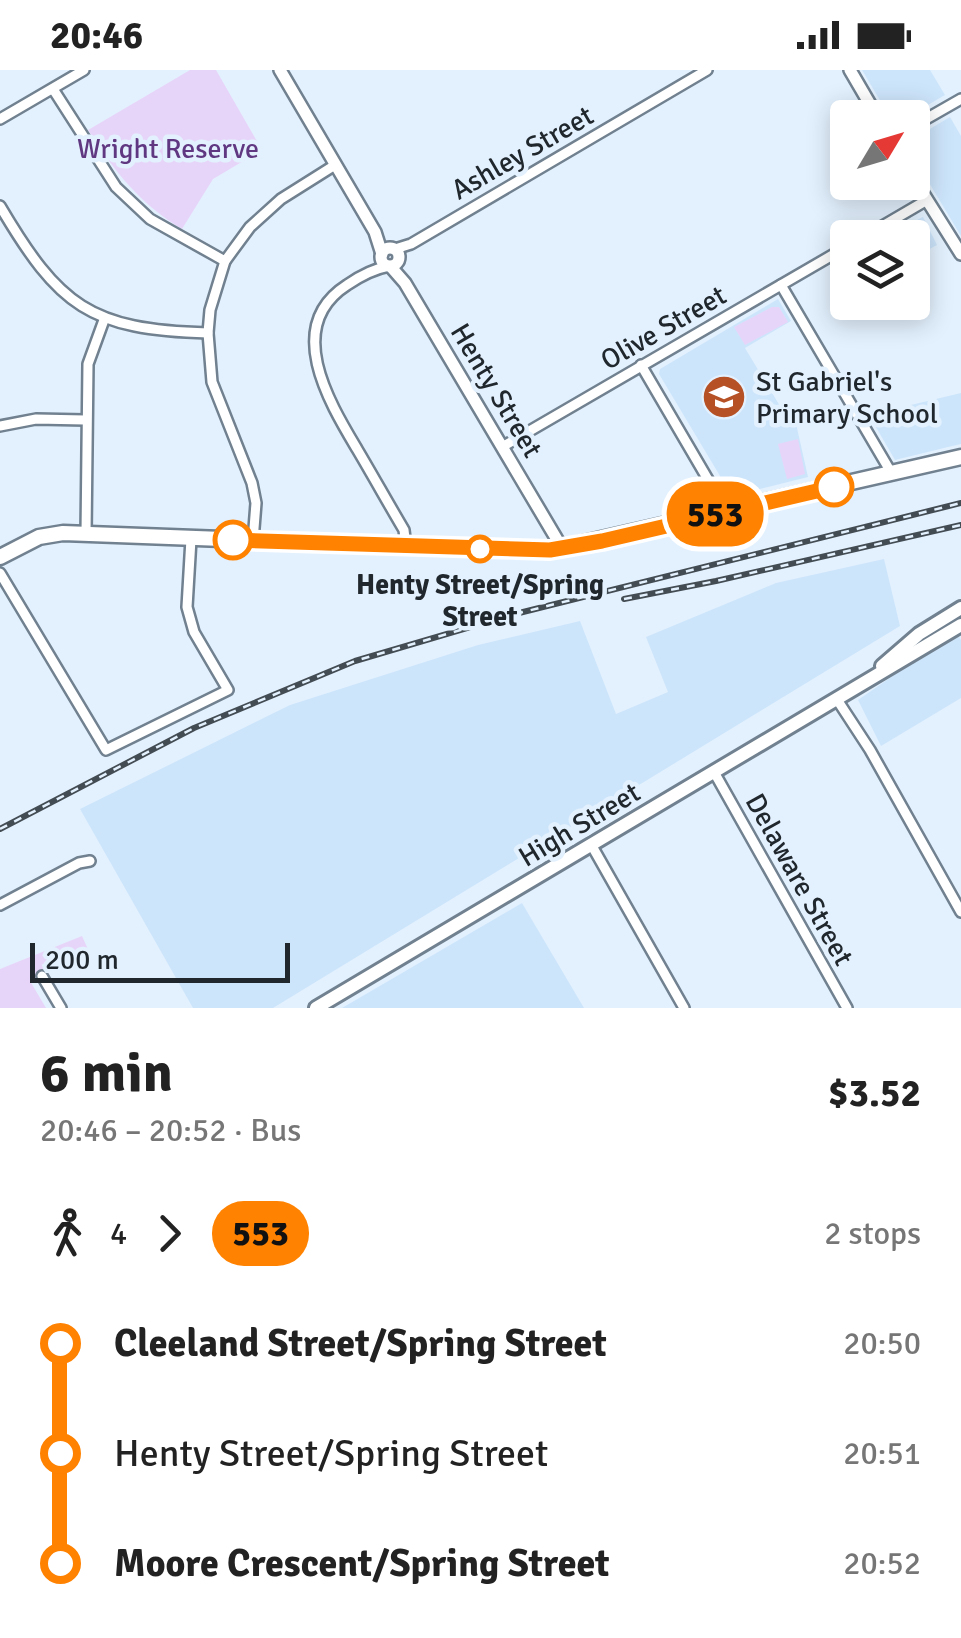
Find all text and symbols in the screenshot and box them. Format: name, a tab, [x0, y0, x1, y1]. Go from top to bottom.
text: 20:46	[50, 12, 143, 59]
street label: Ashley Street	[445, 98, 600, 207]
north arrow	[830, 100, 930, 200]
map controls	[830, 100, 930, 320]
park label: Wright Reserve	[77, 132, 259, 166]
button: layers	[830, 220, 930, 320]
street label: Olive Street	[595, 278, 732, 377]
street label: Henty Street	[443, 317, 550, 464]
place label: St Gabriel's Primary School	[756, 365, 938, 431]
school or university icon: St Gabriel's Primary School	[701, 374, 747, 420]
unlabelled marker	[815, 468, 853, 506]
line badge: 553	[658, 482, 772, 546]
text: 553	[687, 493, 743, 536]
unlabelled marker	[214, 521, 252, 559]
marker: Henty Street/Spring Street	[467, 536, 493, 562]
place label: Henty Street/Spring Street	[356, 568, 604, 634]
street label: High Street	[513, 775, 647, 874]
street label: Delaware Street	[738, 788, 860, 972]
scale bar	[30, 938, 290, 983]
text: 200 m	[45, 943, 119, 977]
text: 6 min	[40, 1039, 173, 1107]
text: $3.52	[828, 1070, 921, 1117]
text: 20:46 – 20:52 · Bus	[40, 1111, 301, 1150]
icon: walk	[40, 1206, 95, 1261]
icon: forward	[142, 1206, 197, 1261]
text: 553	[232, 1212, 289, 1255]
text: 4	[110, 1214, 127, 1253]
text: 2 stops	[824, 1214, 921, 1253]
text: Cleeland Street/Spring Street	[114, 1320, 607, 1367]
text: 20:50	[843, 1324, 921, 1363]
text: Henty Street/Spring Street	[114, 1430, 548, 1477]
text: 20:51	[843, 1434, 921, 1473]
text: Moore Crescent/Spring Street	[114, 1540, 610, 1587]
text: 20:52	[843, 1544, 921, 1583]

